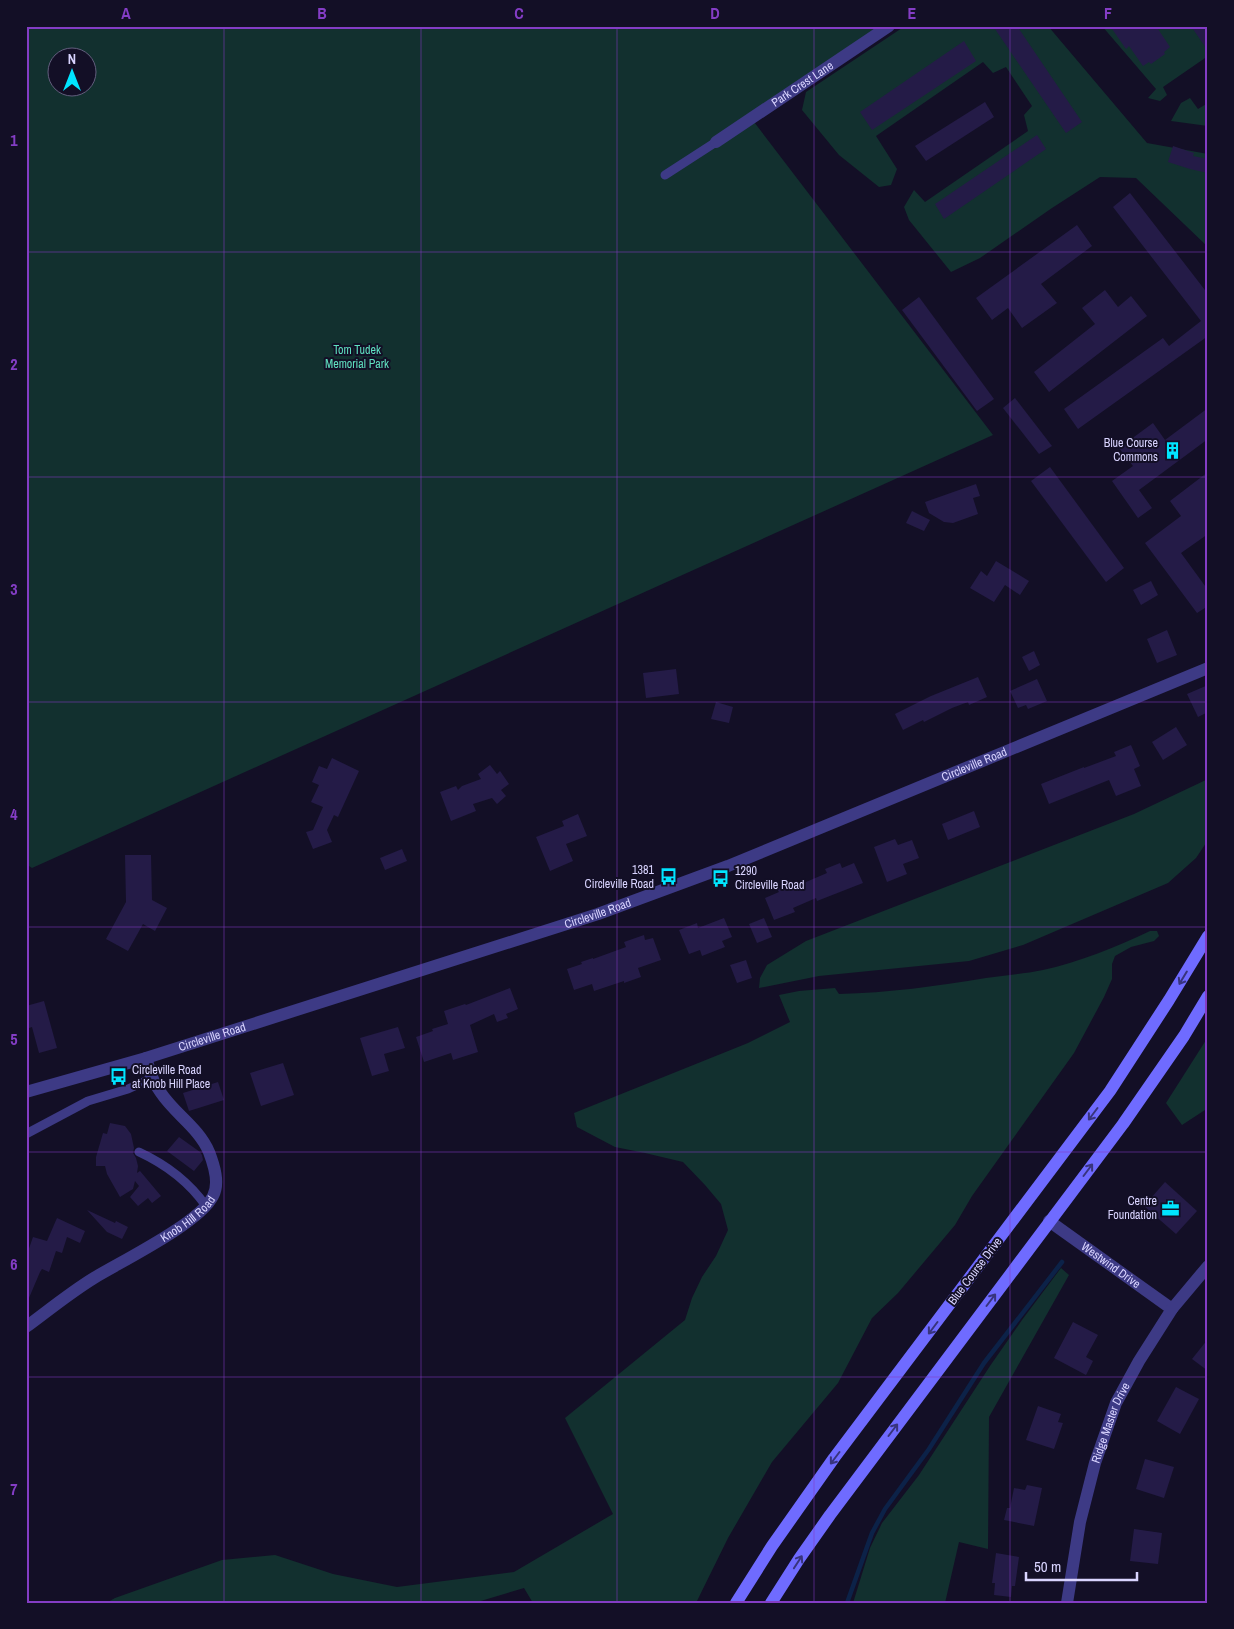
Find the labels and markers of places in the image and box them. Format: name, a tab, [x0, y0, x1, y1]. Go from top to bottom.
place label: Blue Course Commons	[1104, 435, 1158, 465]
building icon: Blue Course Commons	[1162, 440, 1182, 460]
place label: 1381 Circleville Road	[585, 862, 655, 892]
place label: 1290 Circleville Road	[735, 863, 804, 893]
bus stop icon: 1381 Circleville Road	[658, 867, 678, 887]
bus stop icon: 1290 Circleville Road	[711, 868, 731, 888]
place label: Circleville Road at Knob Hill Place	[132, 1062, 210, 1092]
bus stop icon: Circleville Road at Knob Hill Place	[108, 1067, 128, 1087]
place label: Centre Foundation	[1108, 1193, 1157, 1223]
office icon: Centre Foundation	[1161, 1198, 1181, 1218]

